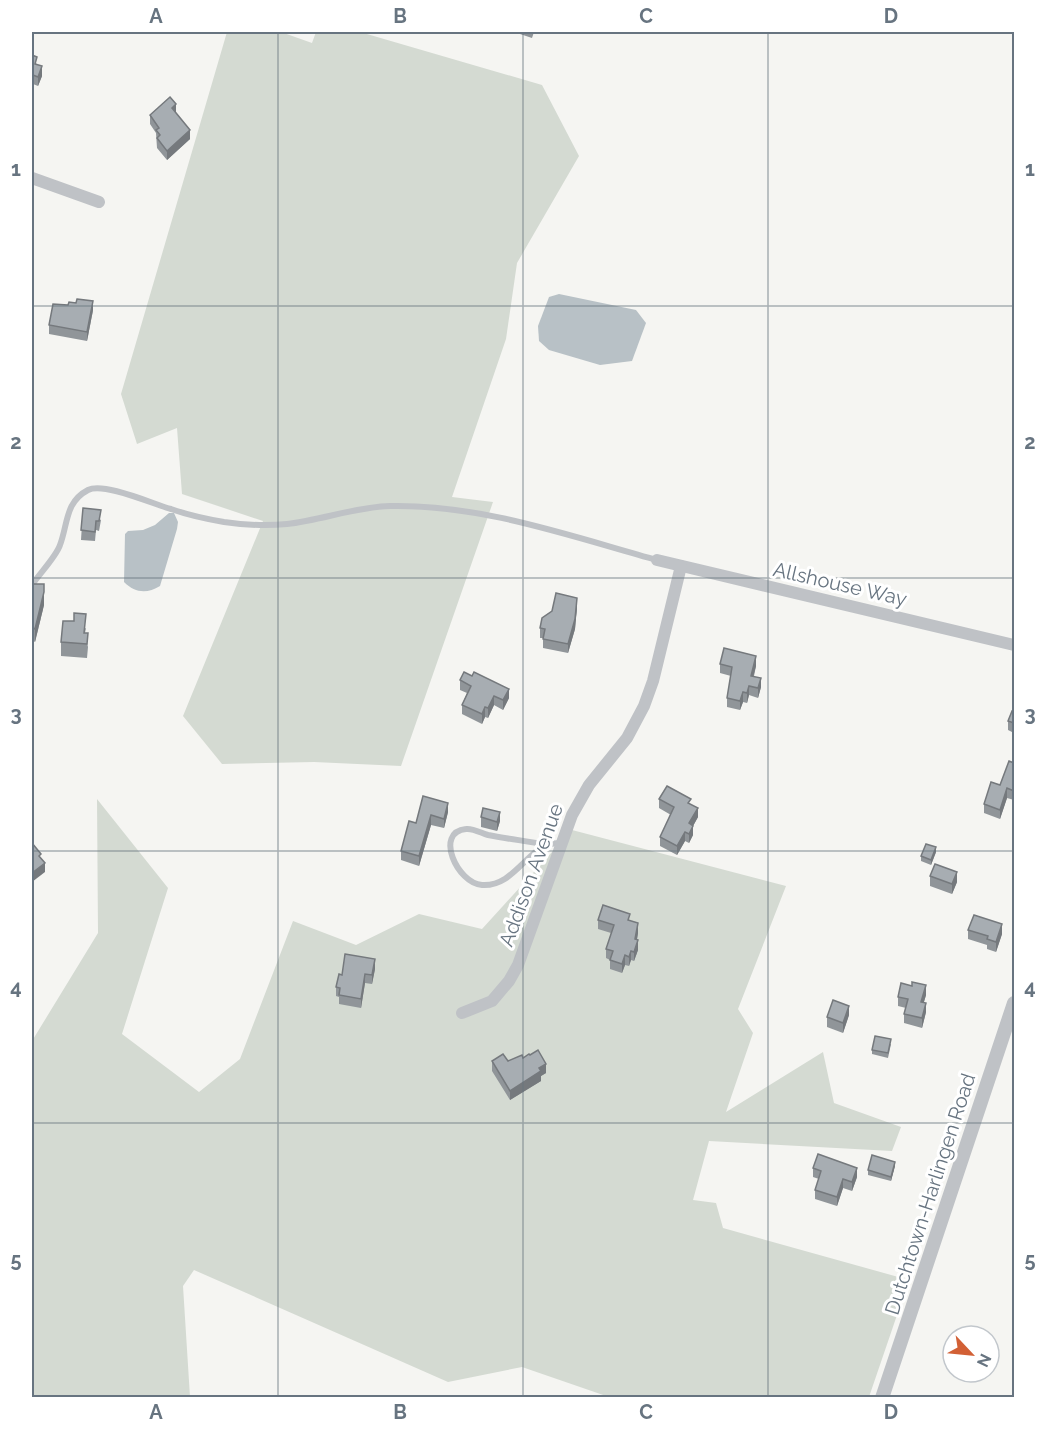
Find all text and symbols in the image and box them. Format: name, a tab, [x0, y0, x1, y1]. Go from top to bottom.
text: A	[149, 4, 163, 28]
text: B	[393, 4, 407, 28]
text: C	[639, 4, 653, 28]
text: D	[884, 4, 898, 28]
text: 1	[11, 157, 21, 181]
text: 1	[1025, 157, 1035, 181]
text: 2	[10, 430, 22, 454]
text: 2	[1024, 430, 1036, 454]
street label: Allshouse Way	[771, 557, 909, 611]
text: 3	[10, 702, 22, 726]
text: 3	[1024, 702, 1036, 726]
street label: Addison Avenue	[494, 800, 568, 950]
text: 4	[10, 975, 22, 999]
text: 4	[1024, 975, 1036, 999]
street label: Dutchtown-Harlingen Road	[880, 1070, 980, 1318]
text: 5	[10, 1248, 22, 1272]
text: 5	[1024, 1248, 1036, 1272]
north arrow	[941, 1324, 1001, 1384]
text: N	[973, 1351, 995, 1370]
text: A	[149, 1400, 163, 1424]
text: B	[393, 1400, 407, 1424]
text: C	[639, 1400, 653, 1424]
text: D	[884, 1400, 898, 1424]

